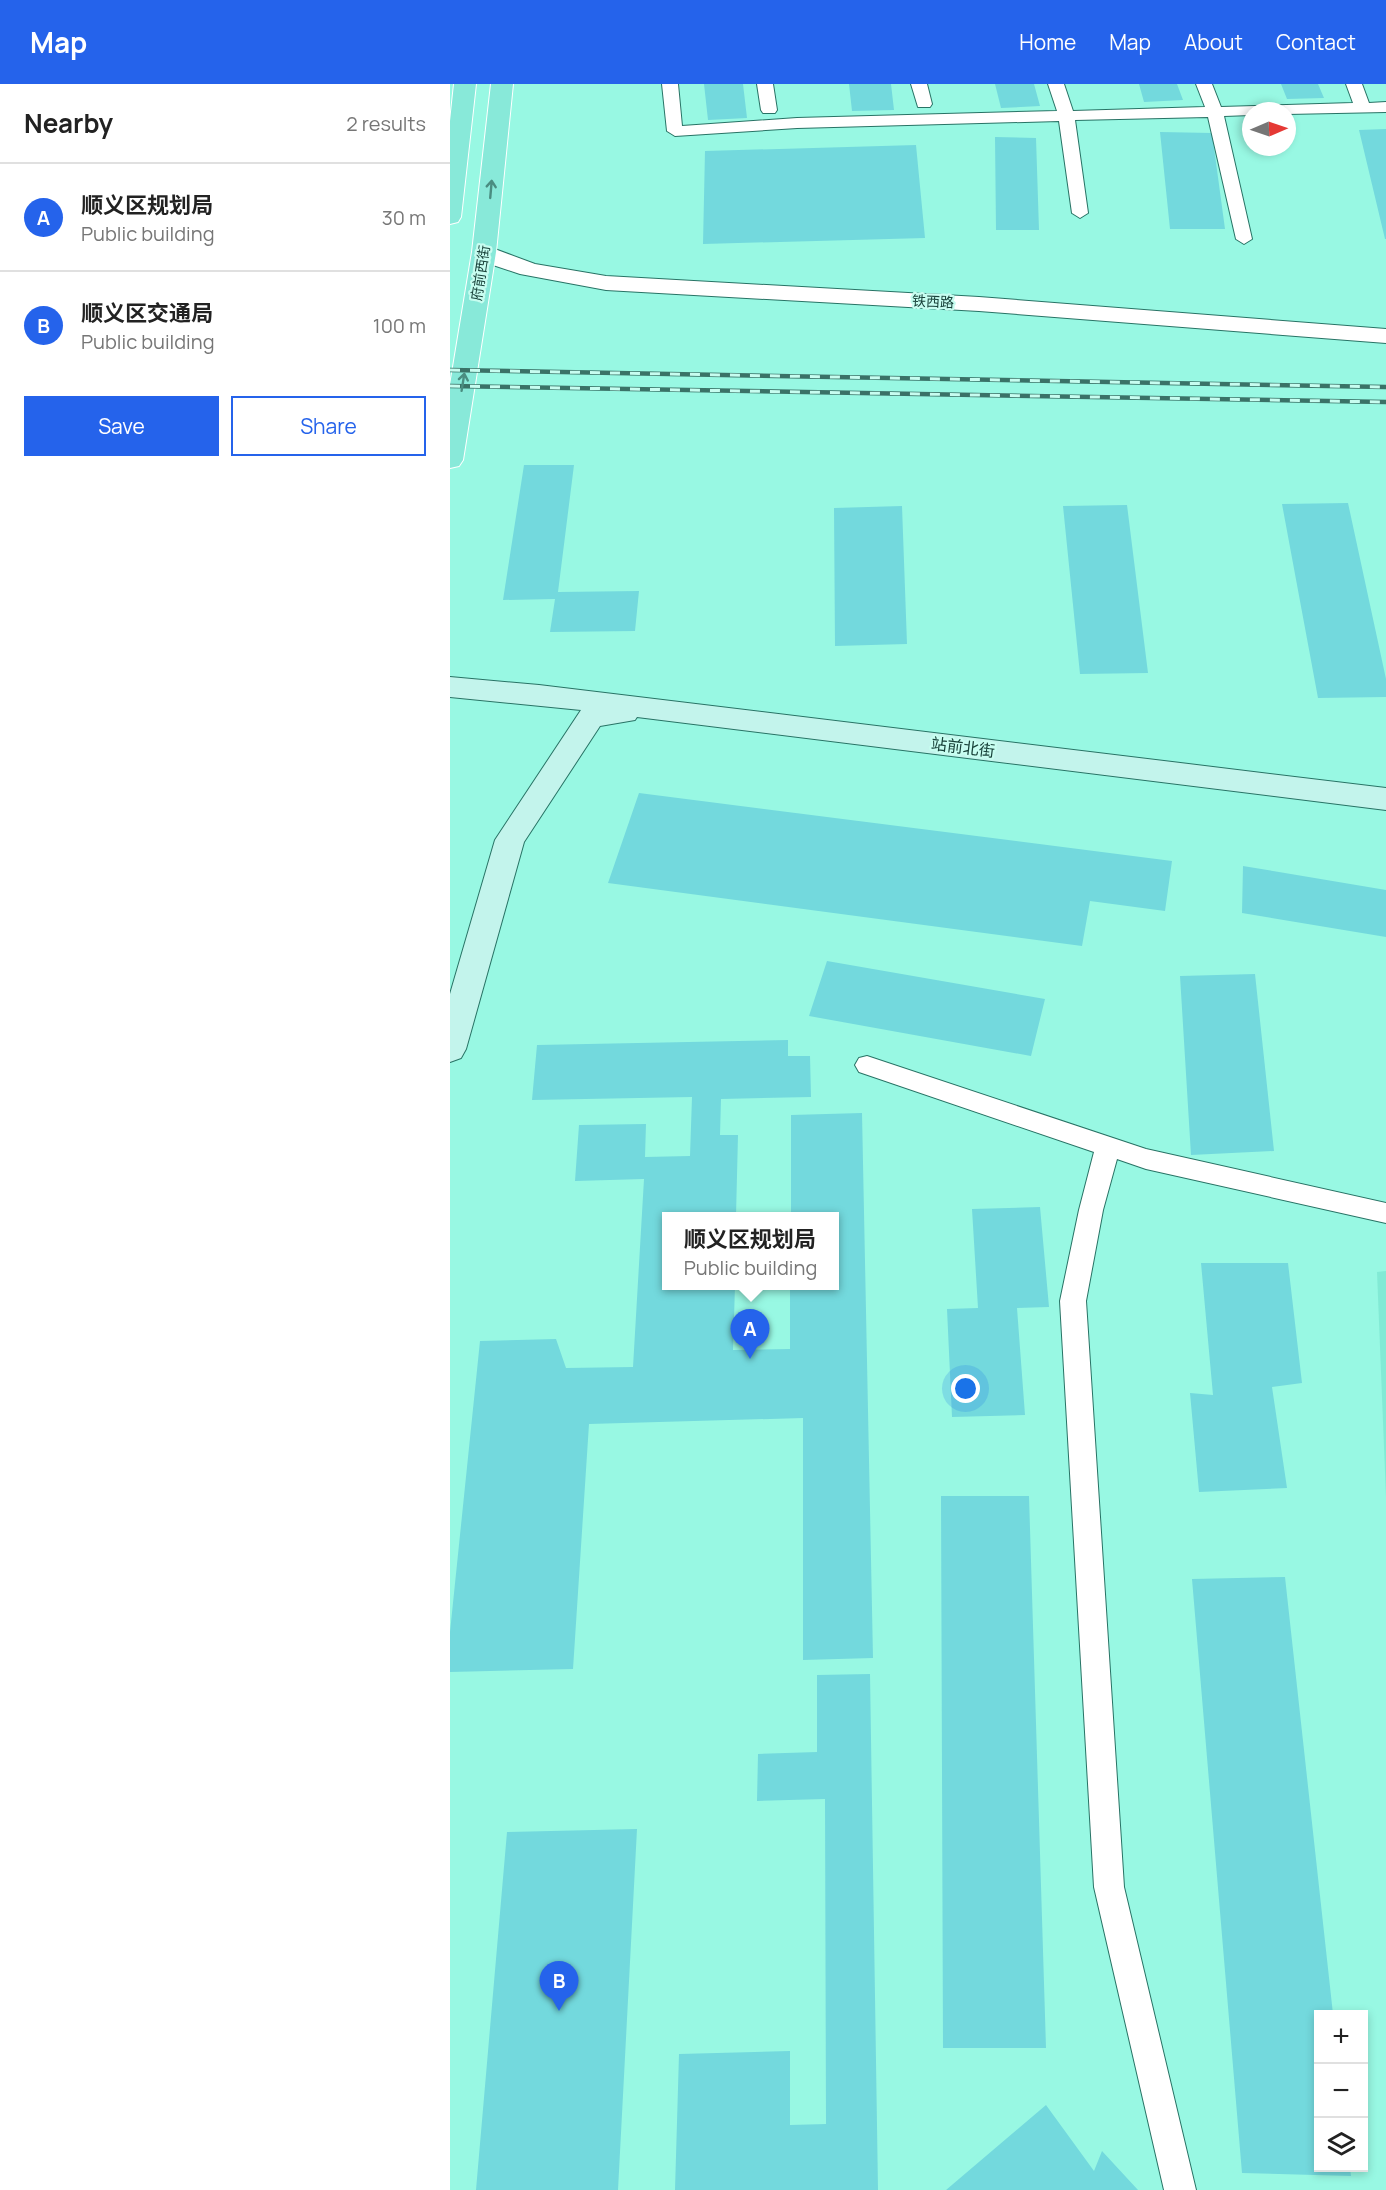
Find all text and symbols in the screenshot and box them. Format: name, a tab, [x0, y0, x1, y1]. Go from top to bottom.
text: Map	[30, 23, 87, 61]
text: Home	[1019, 28, 1076, 56]
text: Map	[1109, 28, 1151, 56]
text: About	[1184, 28, 1243, 56]
text: Contact	[1276, 28, 1356, 56]
north arrow	[1242, 102, 1296, 156]
text: Nearby	[24, 105, 113, 141]
text: 2 results	[346, 110, 426, 137]
one-way arrow	[486, 179, 497, 199]
text: 顺义区规划局	[81, 190, 213, 220]
text: A	[37, 204, 50, 231]
text: 30 m	[382, 204, 426, 231]
text: Public building	[81, 220, 215, 247]
street label: 府前西街	[466, 244, 494, 302]
street label: 铁西路	[912, 290, 954, 312]
text: 顺义区交通局	[81, 298, 213, 328]
text: B	[37, 312, 50, 339]
text: 100 m	[373, 312, 426, 339]
text: Public building	[81, 328, 215, 355]
one-way arrow	[457, 372, 468, 392]
button: Save	[24, 396, 219, 456]
button: Share	[231, 396, 426, 456]
street label: 站前北街	[930, 732, 996, 762]
popup	[662, 1212, 839, 1290]
text: 顺义区规划局	[684, 1224, 816, 1254]
text: Public building	[684, 1254, 817, 1281]
pin: A	[730, 1310, 770, 1359]
your location	[951, 1374, 980, 1403]
pin: B	[540, 1962, 578, 2011]
map controls	[1314, 2010, 1368, 2172]
button: +	[1314, 2010, 1368, 2064]
button: −	[1314, 2064, 1368, 2118]
button: layers	[1314, 2118, 1368, 2172]

